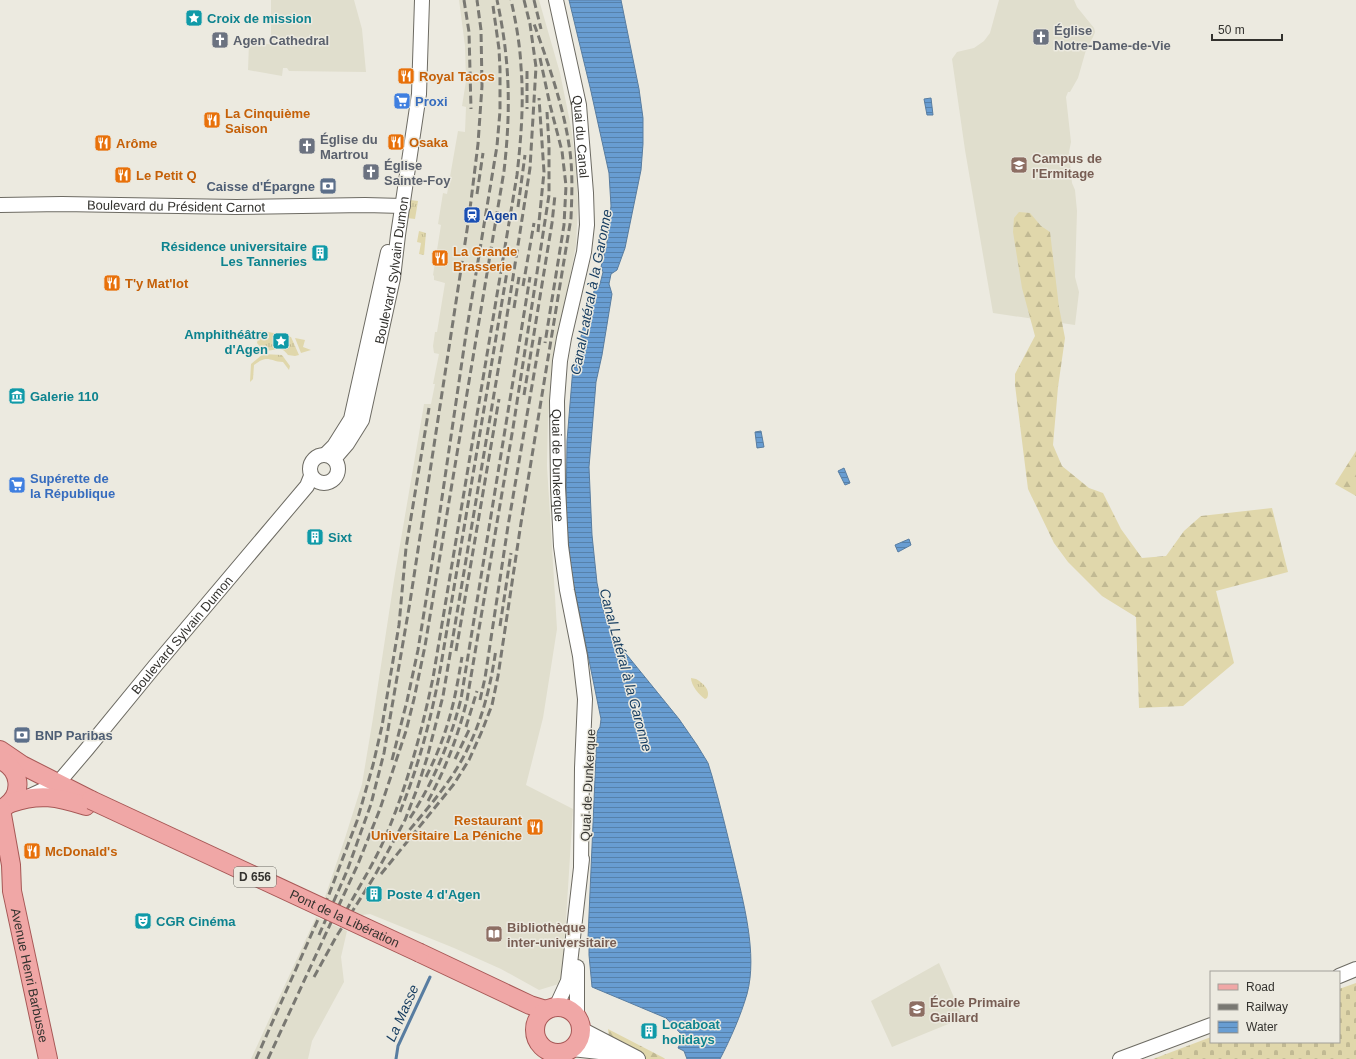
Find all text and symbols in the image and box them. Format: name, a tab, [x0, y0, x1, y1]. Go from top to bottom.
place icon: Croix de mission	[184, 8, 204, 28]
place label: Croix de mission	[207, 11, 312, 26]
scale bar	[1212, 16, 1282, 42]
place label: Église Notre-Dame-de-Vie	[1054, 23, 1171, 53]
text: 50 m	[1218, 23, 1245, 37]
church icon: Église Notre-Dame-de-Vie	[1031, 27, 1051, 47]
church icon: Agen Cathedral	[210, 30, 230, 50]
place label: Agen Cathedral	[233, 33, 329, 48]
restaurant icon: Royal Tacos	[396, 66, 416, 86]
place label: Royal Tacos	[419, 69, 495, 84]
supermarket icon: Proxi	[392, 91, 412, 111]
place label: Proxi	[415, 94, 448, 109]
street label: Quai du Canal	[570, 94, 592, 179]
place label: La Cinquième Saison	[225, 106, 310, 136]
restaurant icon: La Cinquième Saison	[202, 110, 222, 130]
place label: Église du Martrou	[320, 132, 378, 162]
restaurant icon: Osaka	[386, 132, 406, 152]
restaurant icon: Arôme	[93, 133, 113, 153]
place label: Osaka	[409, 135, 449, 150]
place label: Arôme	[116, 136, 157, 151]
church icon: Église du Martrou	[297, 136, 317, 156]
place label: Campus de l'Ermitage	[1032, 151, 1102, 181]
school or university icon: Campus de l'Ermitage	[1009, 155, 1029, 175]
place label: Église Sainte-Foy	[384, 158, 451, 188]
church icon: Église Sainte-Foy	[361, 162, 381, 182]
restaurant icon: Le Petit Q	[113, 165, 133, 185]
place label: Le Petit Q	[136, 168, 197, 183]
bank icon: Caisse d'Épargne	[318, 176, 338, 196]
place label: Caisse d'Épargne	[206, 179, 315, 194]
street label: Boulevard Sylvain Dumon	[371, 195, 411, 345]
street label: Boulevard du Président Carnot	[87, 197, 265, 215]
station icon: Agen	[462, 205, 482, 225]
place label: Agen	[485, 208, 518, 223]
water label: Canal Latéral à la Garonne	[567, 208, 615, 376]
place label: Résidence universitaire Les Tanneries	[161, 239, 307, 269]
building icon: Résidence universitaire Les Tanneries	[310, 243, 330, 263]
place label: La Grande Brasserie	[453, 244, 517, 274]
restaurant icon: La Grande Brasserie	[430, 248, 450, 268]
restaurant icon: T'y Mat'lot	[102, 273, 122, 293]
place label: T'y Mat'lot	[125, 276, 189, 291]
place label: Amphithéâtre d'Agen	[184, 327, 268, 357]
place icon: Amphithéâtre d'Agen	[271, 331, 291, 351]
museum icon: Galerie 110	[7, 386, 27, 406]
place label: Galerie 110	[30, 389, 99, 404]
street label: Quai de Dunkerque	[550, 409, 567, 522]
place label: Supérette de la République	[30, 471, 115, 501]
supermarket icon: Supérette de la République	[7, 475, 27, 495]
building icon: Sixt	[305, 527, 325, 547]
place label: Sixt	[328, 530, 353, 545]
street label: Boulevard Sylvain Dumon	[128, 573, 236, 697]
water label: Canal Latéral à la Garonne	[597, 587, 656, 753]
bank icon: BNP Paribas	[12, 725, 32, 745]
place label: BNP Paribas	[35, 728, 113, 743]
street label: Quai de Dunkerque	[578, 728, 598, 842]
place label: Restaurant Universitaire La Péniche	[371, 813, 523, 843]
restaurant icon: Restaurant Universitaire La Péniche	[525, 817, 545, 837]
restaurant icon: McDonald's	[22, 841, 42, 861]
place label: McDonald's	[45, 844, 117, 859]
road number: D 656	[234, 867, 276, 887]
building icon: Poste 4 d'Agen	[364, 884, 384, 904]
street label: Pont de la Libération	[288, 886, 402, 950]
place label: Poste 4 d'Agen	[387, 887, 480, 902]
street label: Avenue Henri Barbusse	[8, 907, 52, 1044]
theatre icon: CGR Cinéma	[133, 911, 153, 931]
place label: CGR Cinéma	[156, 914, 236, 929]
place label: Bibliothèque inter-universitaire	[507, 920, 617, 950]
library icon: Bibliothèque inter-universitaire	[484, 924, 504, 944]
legend	[1210, 971, 1340, 1043]
text: Road	[1246, 980, 1275, 994]
water label: La Masse	[382, 982, 422, 1044]
place label: École Primaire Gaillard	[930, 995, 1020, 1025]
school or university icon: École Primaire Gaillard	[907, 999, 927, 1019]
text: Railway	[1246, 1000, 1288, 1014]
place label: Locaboat holidays	[662, 1017, 720, 1047]
text: Water	[1246, 1020, 1278, 1034]
building icon: Locaboat holidays	[639, 1021, 659, 1041]

